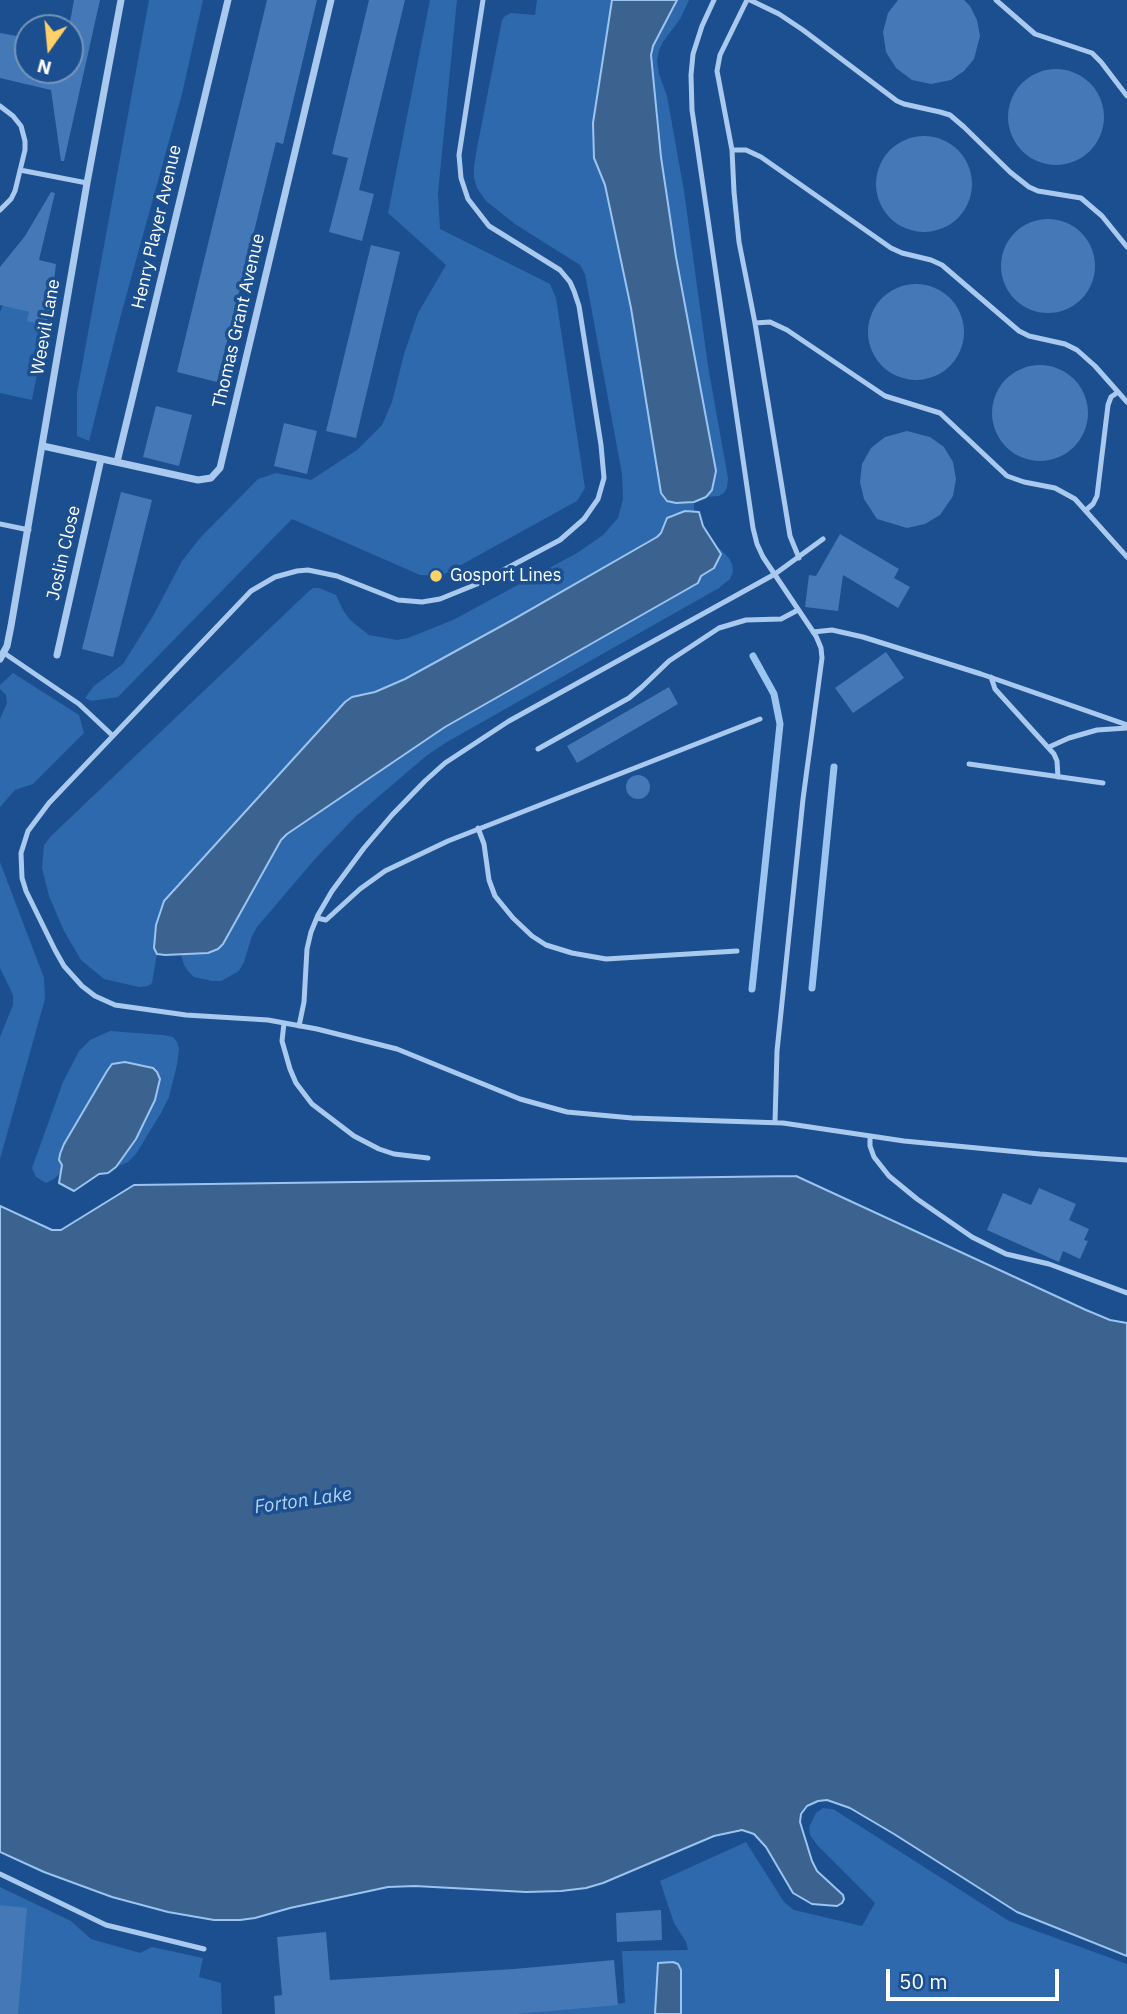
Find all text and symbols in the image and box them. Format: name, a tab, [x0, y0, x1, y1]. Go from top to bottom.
north arrow	[14, 14, 84, 84]
text: N	[34, 54, 54, 81]
street label: Henry Player Avenue	[128, 143, 186, 311]
street label: Thomas Grant Avenue	[208, 232, 270, 410]
street label: Weevil Lane	[27, 278, 65, 376]
street label: Joslin Close	[43, 503, 85, 603]
place label: Gosport Lines	[450, 565, 562, 587]
marker: Gosport Lines	[428, 568, 444, 584]
water label: Forton Lake	[253, 1483, 353, 1519]
scale bar	[889, 1954, 1062, 1998]
text: 50 m	[899, 1967, 948, 1995]

